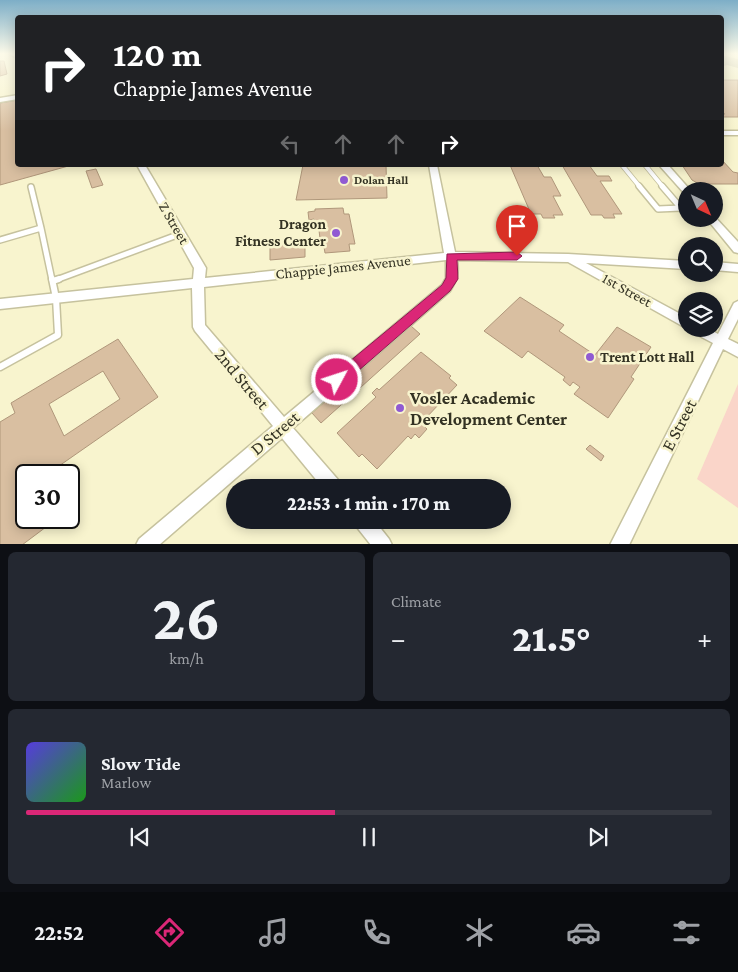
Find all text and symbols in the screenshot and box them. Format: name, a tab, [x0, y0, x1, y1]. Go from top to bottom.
icon: right	[30, 35, 95, 100]
text: 120 m	[113, 35, 202, 74]
text: Chappie James Avenue	[113, 76, 312, 101]
icon: left	[276, 130, 304, 158]
icon: ahead	[329, 130, 357, 158]
icon: ahead	[382, 130, 410, 158]
icon: right	[435, 130, 463, 158]
place label: Dolan Hall	[354, 173, 409, 187]
marker: Dolan Hall	[338, 174, 350, 186]
north arrow	[678, 182, 722, 228]
map controls	[678, 182, 723, 337]
street label: Z Street	[156, 199, 193, 248]
pin	[496, 205, 538, 256]
icon: arrive	[503, 212, 531, 240]
place label: Dragon Fitness Center	[235, 216, 326, 249]
marker: Dragon Fitness Center	[330, 227, 342, 239]
button: search	[678, 237, 723, 282]
street label: Chappie James Avenue	[275, 252, 412, 283]
street label: 1st Street	[600, 270, 655, 311]
button: layers	[678, 292, 723, 337]
street label: 2nd Street	[211, 345, 274, 414]
place label: Trent Lott Hall	[600, 349, 695, 365]
marker: Trent Lott Hall	[584, 351, 596, 363]
position arrow	[310, 353, 362, 405]
place label: Vosler Academic Development Center	[409, 388, 567, 429]
street label: E Street	[658, 395, 701, 454]
marker: Vosler Academic Development Center	[394, 402, 406, 414]
street label: D Street	[247, 406, 304, 459]
speed limit sign: 30	[15, 464, 80, 529]
text: 22:53 · 1 min · 170 m	[287, 493, 450, 514]
text: 26	[152, 581, 221, 653]
text: Climate	[391, 593, 441, 610]
text: 21.5°	[512, 617, 591, 659]
text: −	[391, 623, 406, 654]
text: +	[697, 623, 712, 654]
text: km/h	[169, 650, 204, 667]
text: Slow Tide	[101, 753, 181, 774]
text: Marlow	[101, 774, 151, 791]
icon: previous	[126, 823, 154, 851]
icon: pause	[355, 823, 383, 851]
icon: next	[584, 823, 612, 851]
icon: directions	[152, 915, 187, 950]
icon: music	[256, 915, 291, 950]
icon: phone	[359, 915, 394, 950]
icon: climate	[462, 915, 497, 950]
icon: car	[566, 915, 601, 950]
icon: filters	[669, 915, 704, 950]
text: 22:52	[34, 920, 84, 945]

